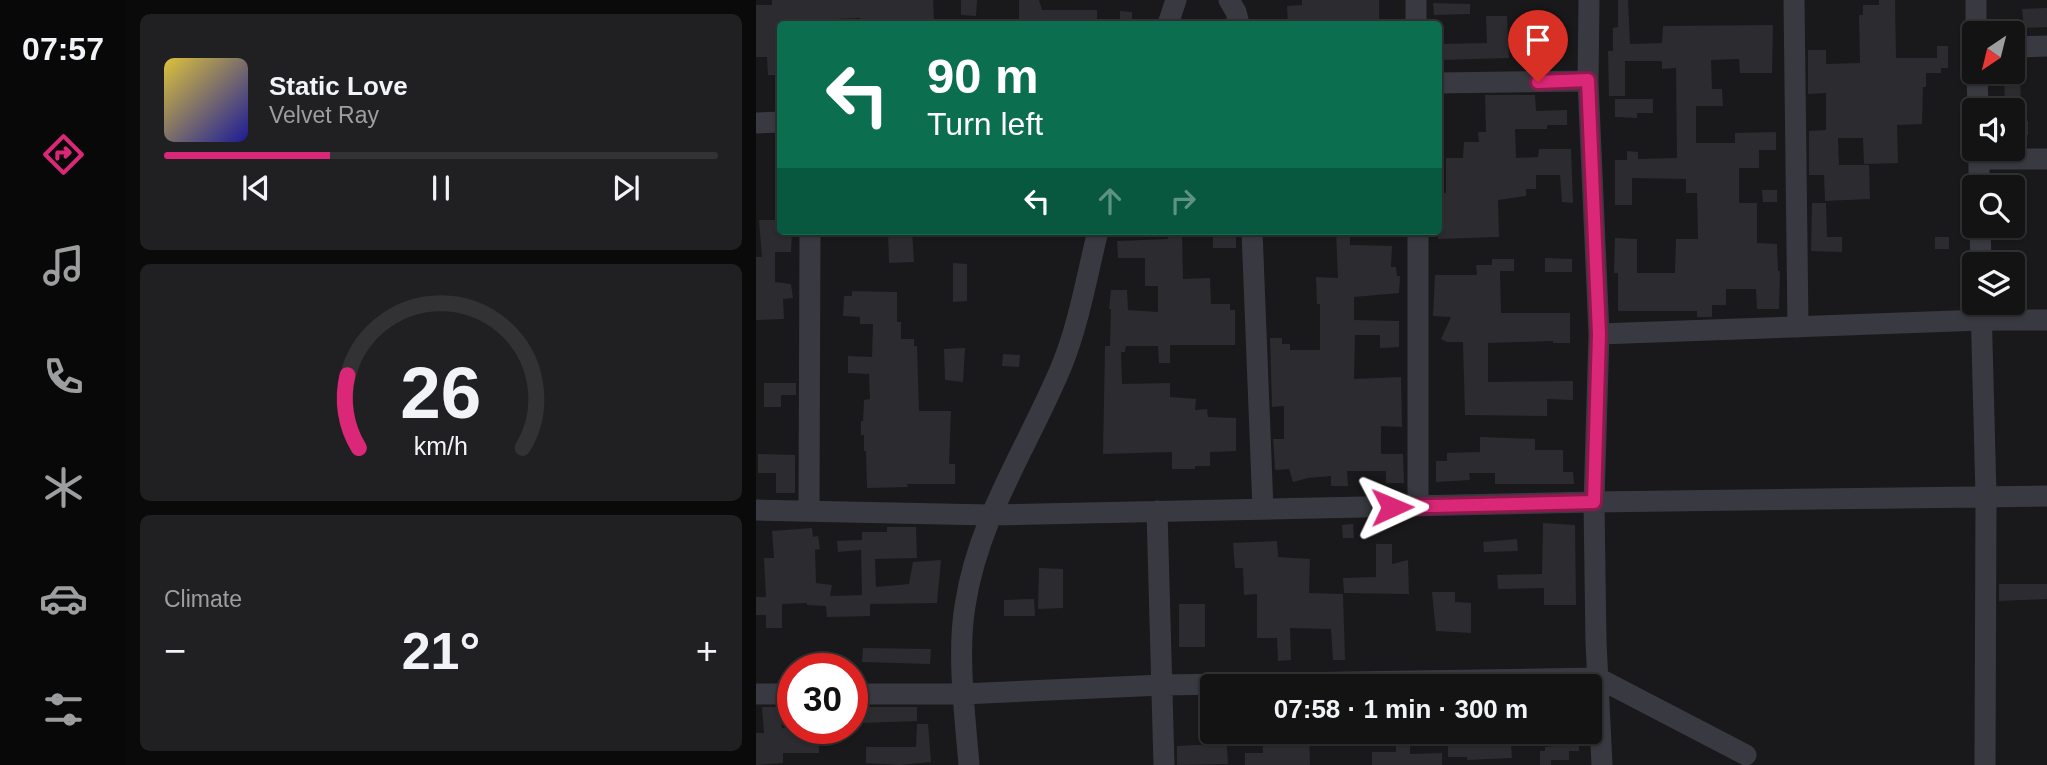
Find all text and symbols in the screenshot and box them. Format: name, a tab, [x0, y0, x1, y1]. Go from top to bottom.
pin	[1508, 10, 1568, 82]
icon: arrive	[1519, 21, 1557, 59]
north arrow	[1962, 21, 2025, 84]
map controls	[1962, 21, 2025, 315]
text: 07:57	[22, 31, 104, 67]
icon: left	[812, 49, 903, 140]
text: 90 m	[927, 49, 1039, 103]
text: Static Love	[269, 71, 408, 101]
button: sound	[1962, 98, 2025, 161]
text: Velvet Ray	[269, 102, 379, 128]
text: Turn left	[927, 106, 1043, 142]
icon: directions	[39, 130, 88, 179]
icon: previous	[237, 169, 275, 207]
icon: pause	[422, 169, 460, 207]
icon: next	[607, 169, 645, 207]
button: search	[1962, 175, 2025, 238]
icon: left	[1018, 182, 1056, 220]
icon: ahead	[1091, 182, 1129, 220]
icon: right	[1164, 182, 1202, 220]
icon: music	[39, 241, 88, 290]
button: layers	[1962, 252, 2025, 315]
icon: phone	[39, 352, 88, 401]
text: 26	[401, 353, 481, 434]
text: km/h	[414, 432, 468, 460]
icon: climate	[39, 463, 88, 512]
position arrow	[1355, 470, 1429, 544]
icon: car	[39, 574, 88, 623]
text: Climate	[164, 586, 242, 612]
text: 21°	[402, 622, 480, 680]
text: −	[164, 630, 186, 672]
text: +	[696, 630, 718, 672]
speed limit sign: 30	[777, 653, 868, 744]
icon: filters	[39, 685, 88, 734]
text: 07:58 · 1 min · 300 m	[1274, 694, 1528, 724]

